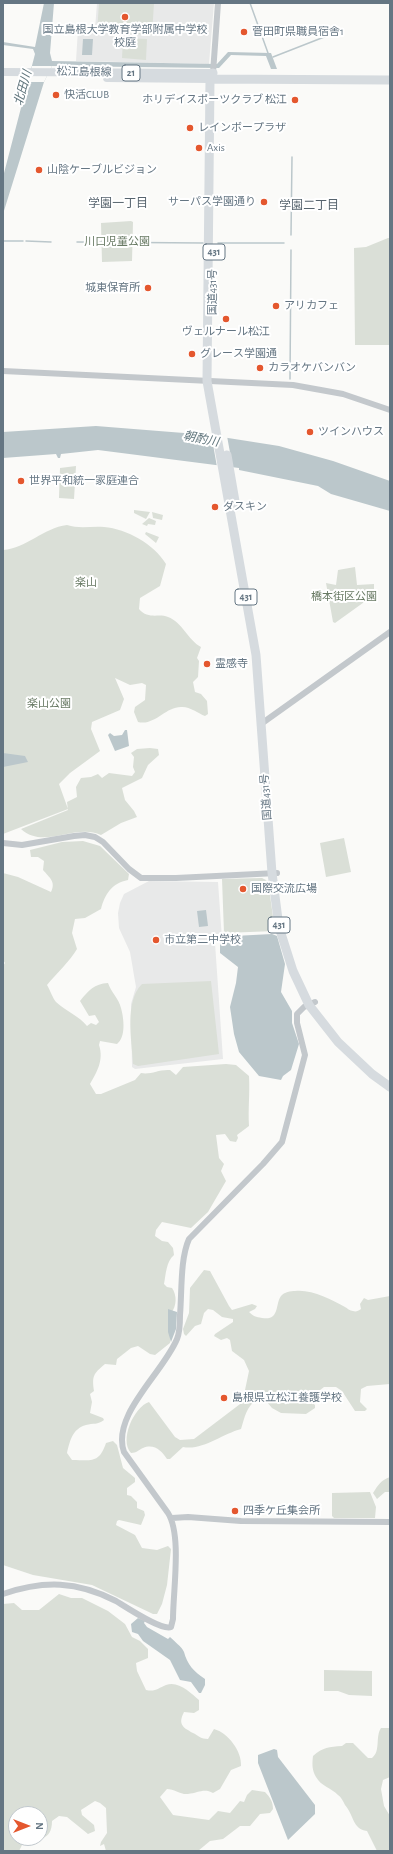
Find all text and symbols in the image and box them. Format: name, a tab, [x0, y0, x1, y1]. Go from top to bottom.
marker: 国立島根大学教育学部附属中学校 校庭	[120, 12, 130, 22]
place label: 国立島根大学教育学部附属中学校 校庭	[43, 23, 207, 49]
place label: 菅田町県職員宿舎1	[252, 25, 344, 39]
marker: 菅田町県職員宿舎1	[239, 27, 249, 37]
street label: 松江島根線	[56, 65, 112, 79]
road number: 21	[122, 65, 140, 81]
water label: 北田川	[11, 69, 35, 107]
place label: 快活CLUB	[64, 88, 109, 102]
marker: 快活CLUB	[51, 90, 61, 100]
place label: ホリデイスポーツクラブ 松江	[142, 93, 287, 107]
marker: ホリデイスポーツクラブ 松江	[290, 95, 300, 105]
place label: レインボープラザ	[198, 121, 286, 135]
marker: レインボープラザ	[185, 123, 195, 133]
place label: Axis	[207, 141, 225, 155]
marker: Axis	[194, 143, 204, 153]
place label: 山陰ケーブルビジョン	[47, 163, 157, 177]
marker: 山陰ケーブルビジョン	[34, 165, 44, 175]
place label: サーパス学園通り	[168, 195, 256, 209]
district label: 学園一丁目	[88, 196, 148, 210]
marker: サーパス学園通り	[259, 197, 269, 207]
district label: 学園二丁目	[279, 198, 339, 212]
park label: 川口児童公園	[84, 235, 150, 249]
road number: 431	[203, 244, 225, 260]
street label: 国道431号	[206, 269, 220, 315]
place label: 城東保育所	[85, 281, 140, 295]
marker: 城東保育所	[143, 283, 153, 293]
place label: アリカフェ	[284, 299, 339, 313]
marker: アリカフェ	[271, 301, 281, 311]
marker: ヴェルナール松江	[221, 314, 231, 324]
place label: ヴェルナール松江	[182, 325, 270, 339]
place label: グレース学園通	[200, 347, 277, 361]
marker: グレース学園通	[187, 349, 197, 359]
place label: カラオケバンバン	[268, 361, 356, 375]
marker: カラオケバンバン	[255, 363, 265, 373]
place label: ツインハウス	[318, 425, 384, 439]
marker: ツインハウス	[305, 427, 315, 437]
water label: 朝酌川	[182, 428, 220, 450]
place label: 世界平和統一家庭連合	[29, 474, 139, 488]
marker: 世界平和統一家庭連合	[16, 476, 26, 486]
place label: ダスキン	[223, 500, 267, 514]
marker: ダスキン	[210, 502, 220, 512]
park label: 楽山	[75, 576, 97, 590]
road number: 431	[235, 589, 257, 605]
park label: 橋本街区公園	[311, 590, 377, 604]
place label: 霊感寺	[215, 657, 248, 671]
marker: 霊感寺	[202, 659, 212, 669]
park label: 楽山公園	[27, 697, 71, 711]
street label: 国道431号	[258, 773, 274, 821]
place label: 国際交流広場	[251, 882, 317, 896]
marker: 国際交流広場	[238, 884, 248, 894]
road number: 431	[268, 917, 290, 933]
place label: 市立第二中学校	[164, 933, 241, 947]
marker: 市立第二中学校	[151, 935, 161, 945]
place label: 島根県立松江養護学校	[232, 1391, 342, 1405]
marker: 島根県立松江養護学校	[219, 1393, 229, 1403]
place label: 四季ケ丘集会所	[243, 1504, 320, 1518]
marker: 四季ケ丘集会所	[230, 1506, 240, 1516]
north arrow	[8, 1806, 48, 1846]
text: N	[34, 1822, 45, 1830]

